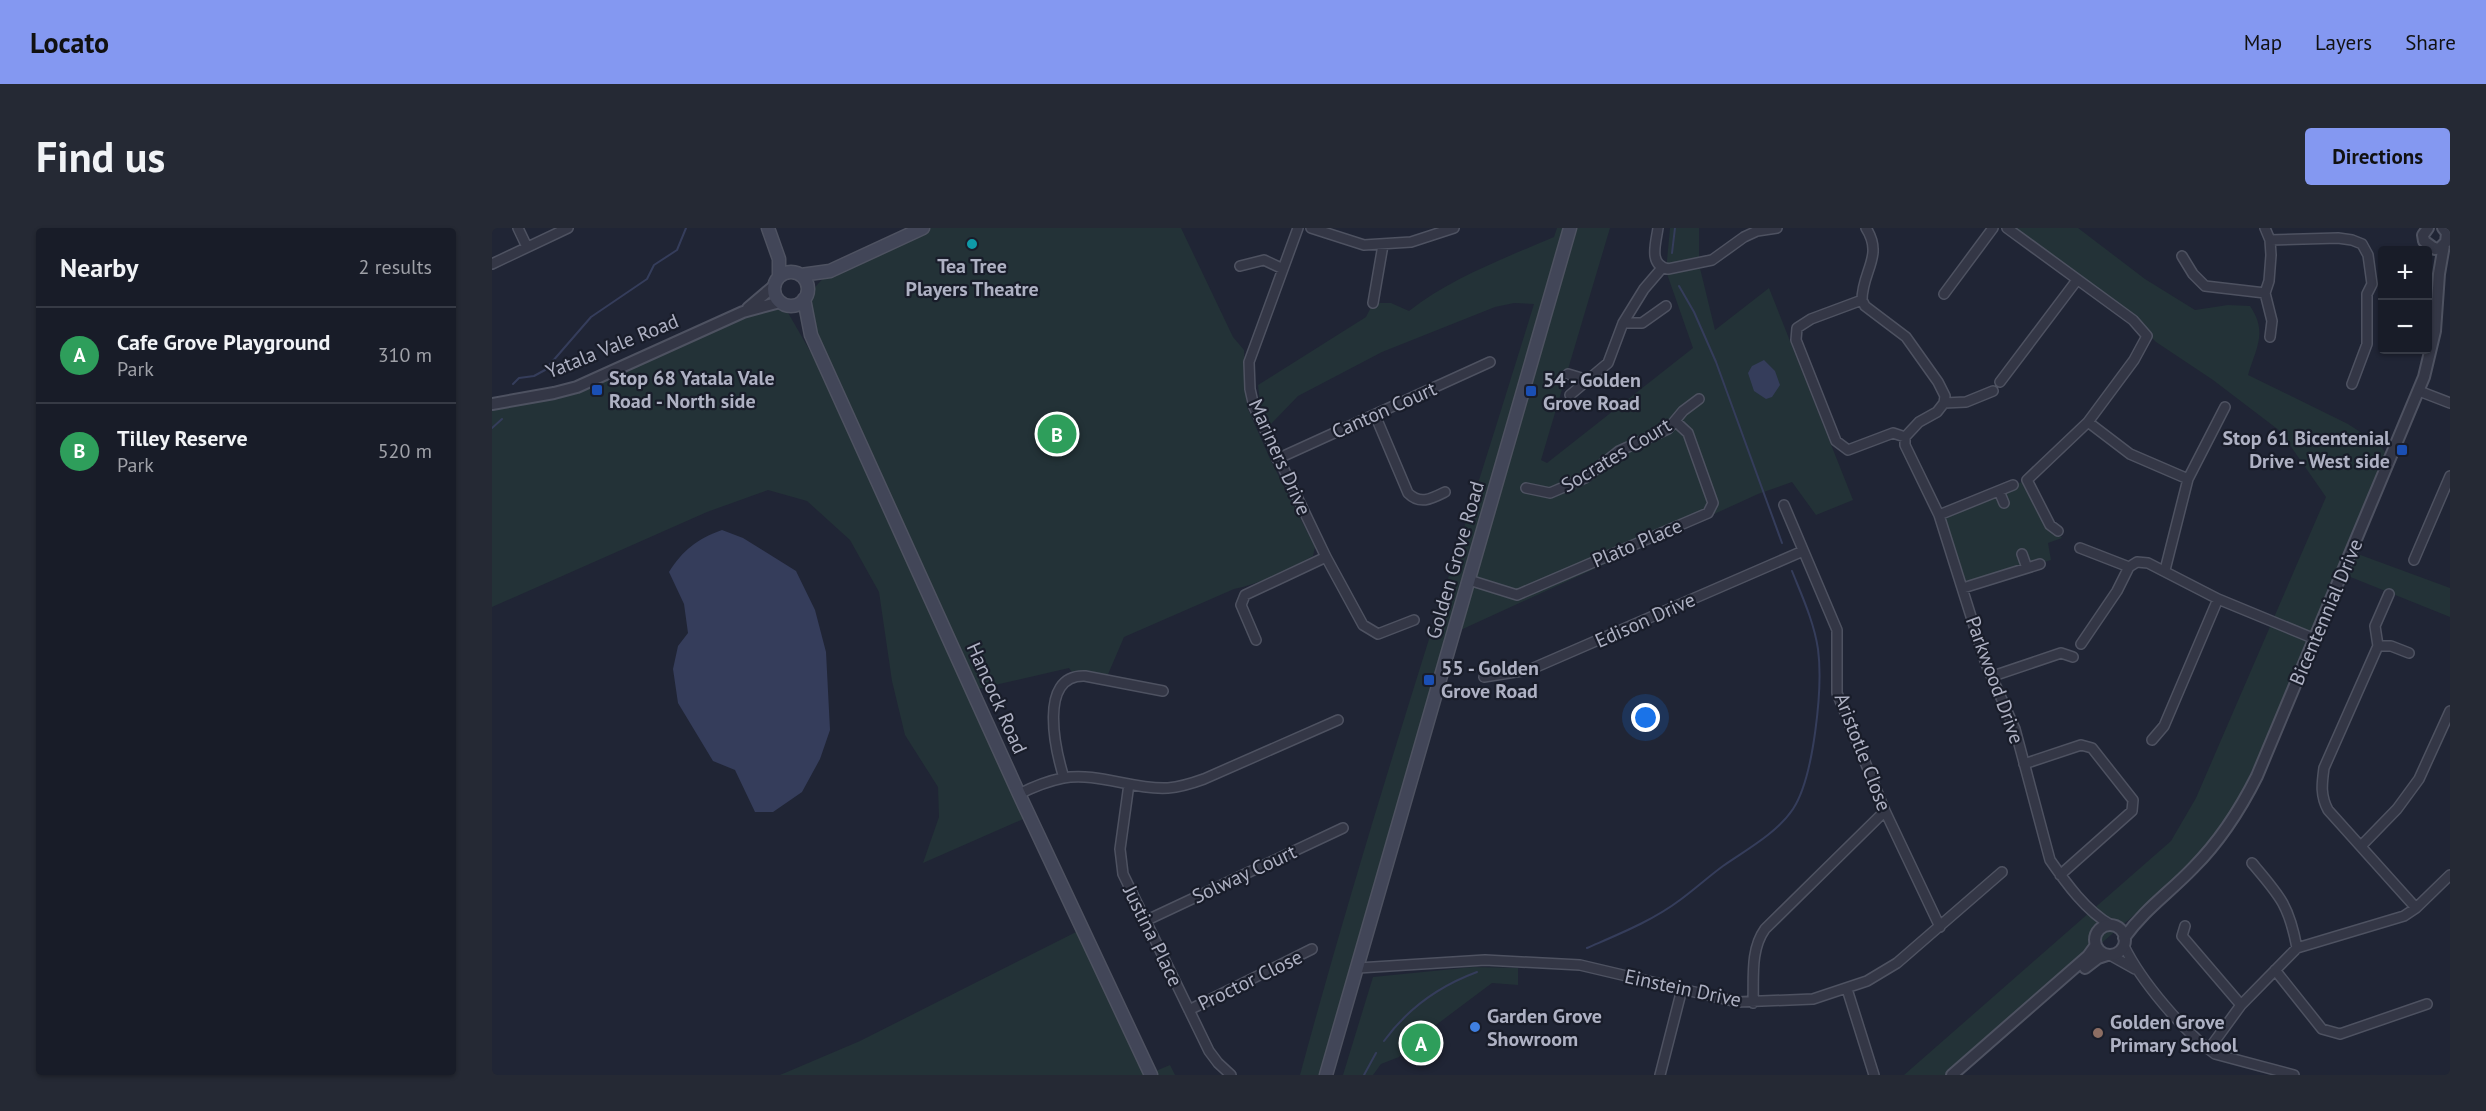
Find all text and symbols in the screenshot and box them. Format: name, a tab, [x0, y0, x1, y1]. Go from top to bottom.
text: Locato	[30, 24, 109, 61]
text: Map	[2244, 29, 2282, 56]
text: Layers	[2315, 29, 2372, 56]
text: Share	[2405, 29, 2456, 56]
button: Directions	[2305, 128, 2450, 185]
text: Find us	[36, 129, 165, 184]
marker: Tea Tree Players Theatre	[965, 237, 979, 251]
map controls	[2378, 246, 2432, 354]
button: +	[2378, 246, 2432, 300]
text: Nearby	[60, 251, 138, 284]
place label: Tea Tree Players Theatre	[905, 253, 1039, 302]
text: 2 results	[359, 254, 432, 280]
button: −	[2378, 300, 2432, 354]
street label: Yatala Vale Road	[542, 308, 682, 384]
text: Cafe Grove Playground	[117, 328, 330, 356]
text: A	[73, 342, 86, 368]
text: 310 m	[378, 342, 432, 368]
text: Park	[117, 356, 154, 382]
place label: Stop 68 Yatala Vale Road - North side	[609, 365, 775, 414]
place label: 54 - Golden Grove Road	[1543, 367, 1641, 416]
street label: Canton Court	[1328, 375, 1441, 445]
marker: Stop 68 Yatala Vale Road - North side	[590, 383, 604, 397]
marker: 54 - Golden Grove Road	[1524, 384, 1538, 398]
street label: Mariners Drive	[1243, 395, 1317, 519]
pin: B	[1038, 412, 1076, 456]
street label: Socrates Court	[1556, 412, 1676, 498]
text: Tilley Reserve	[117, 424, 248, 452]
place label: Stop 61 Bicentenial Drive - West side	[2222, 425, 2390, 474]
text: B	[74, 438, 85, 464]
text: 520 m	[378, 438, 432, 464]
marker: Stop 61 Bicentenial Drive - West side	[2395, 443, 2409, 457]
text: Park	[117, 452, 154, 478]
street label: Golden Grove Road	[1420, 478, 1490, 642]
street label: Plato Place	[1588, 512, 1686, 574]
street label: Bicentennial Drive	[2283, 535, 2369, 689]
street label: Edison Drive	[1591, 586, 1699, 654]
street label: Parkwood Drive	[1960, 613, 2030, 747]
street label: Hancock Road	[961, 638, 1033, 758]
place label: 55 - Golden Grove Road	[1441, 655, 1539, 704]
marker: 55 - Golden Grove Road	[1422, 673, 1436, 687]
street label: Aristotle Close	[1829, 689, 1897, 815]
your location	[1631, 703, 1660, 732]
street label: Solway Court	[1188, 838, 1301, 909]
street label: Justina Place	[1117, 880, 1189, 991]
street label: Proctor Close	[1194, 944, 1306, 1016]
street label: Einstein Drive	[1622, 963, 1744, 1013]
place label: Garden Grove Showroom	[1487, 1003, 1602, 1052]
place label: Golden Grove Primary School	[2110, 1009, 2238, 1058]
pin: A	[1402, 1020, 1440, 1066]
marker: Garden Grove Showroom	[1468, 1020, 1482, 1034]
marker: Golden Grove Primary School	[2091, 1026, 2105, 1040]

